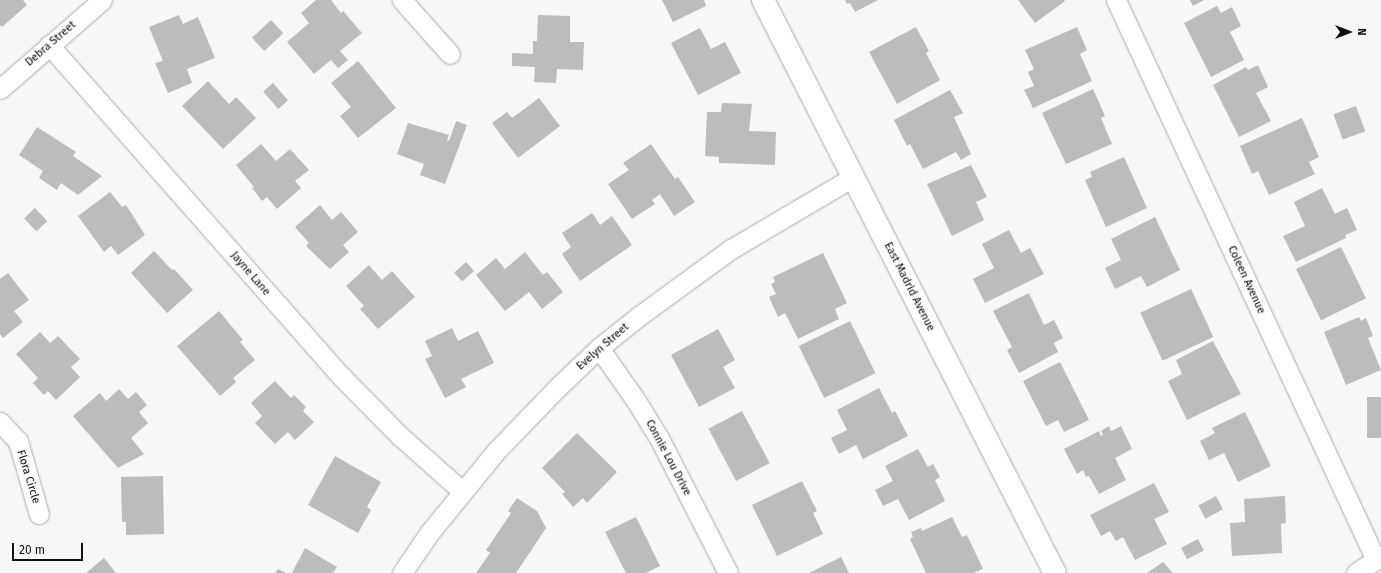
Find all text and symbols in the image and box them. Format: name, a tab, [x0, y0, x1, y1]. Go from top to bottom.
north arrow	[1329, 12, 1369, 52]
street label: Debra Street	[23, 19, 79, 69]
text: N	[1355, 28, 1368, 36]
street label: East Madrid Avenue	[881, 240, 937, 334]
street label: Coleen Avenue	[1225, 244, 1267, 316]
street label: Jayne Lane	[227, 249, 273, 299]
street label: Evelyn Street	[574, 321, 632, 373]
street label: Connie Lou Drive	[642, 418, 694, 498]
street label: Flora Circle	[14, 449, 42, 505]
scale bar	[14, 535, 85, 561]
text: 20 m	[19, 543, 45, 557]

